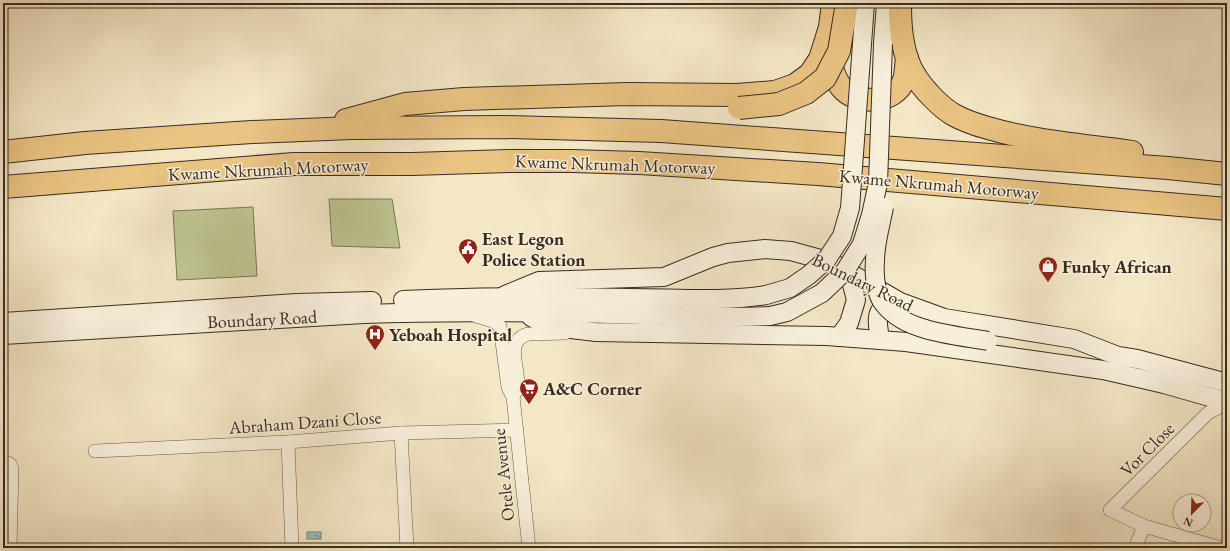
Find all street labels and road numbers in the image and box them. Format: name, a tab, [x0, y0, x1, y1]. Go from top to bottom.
street label: Kwame Nkrumah Motorway	[514, 149, 716, 179]
street label: Kwame Nkrumah Motorway	[167, 152, 369, 186]
street label: Kwame Nkrumah Motorway	[838, 164, 1040, 204]
street label: Boundary Road	[809, 248, 918, 317]
street label: Boundary Road	[207, 305, 318, 333]
street label: Abraham Dzani Close	[227, 405, 382, 439]
street label: Vor Close	[1115, 417, 1179, 481]
street label: Otele Avenue	[487, 428, 519, 522]

